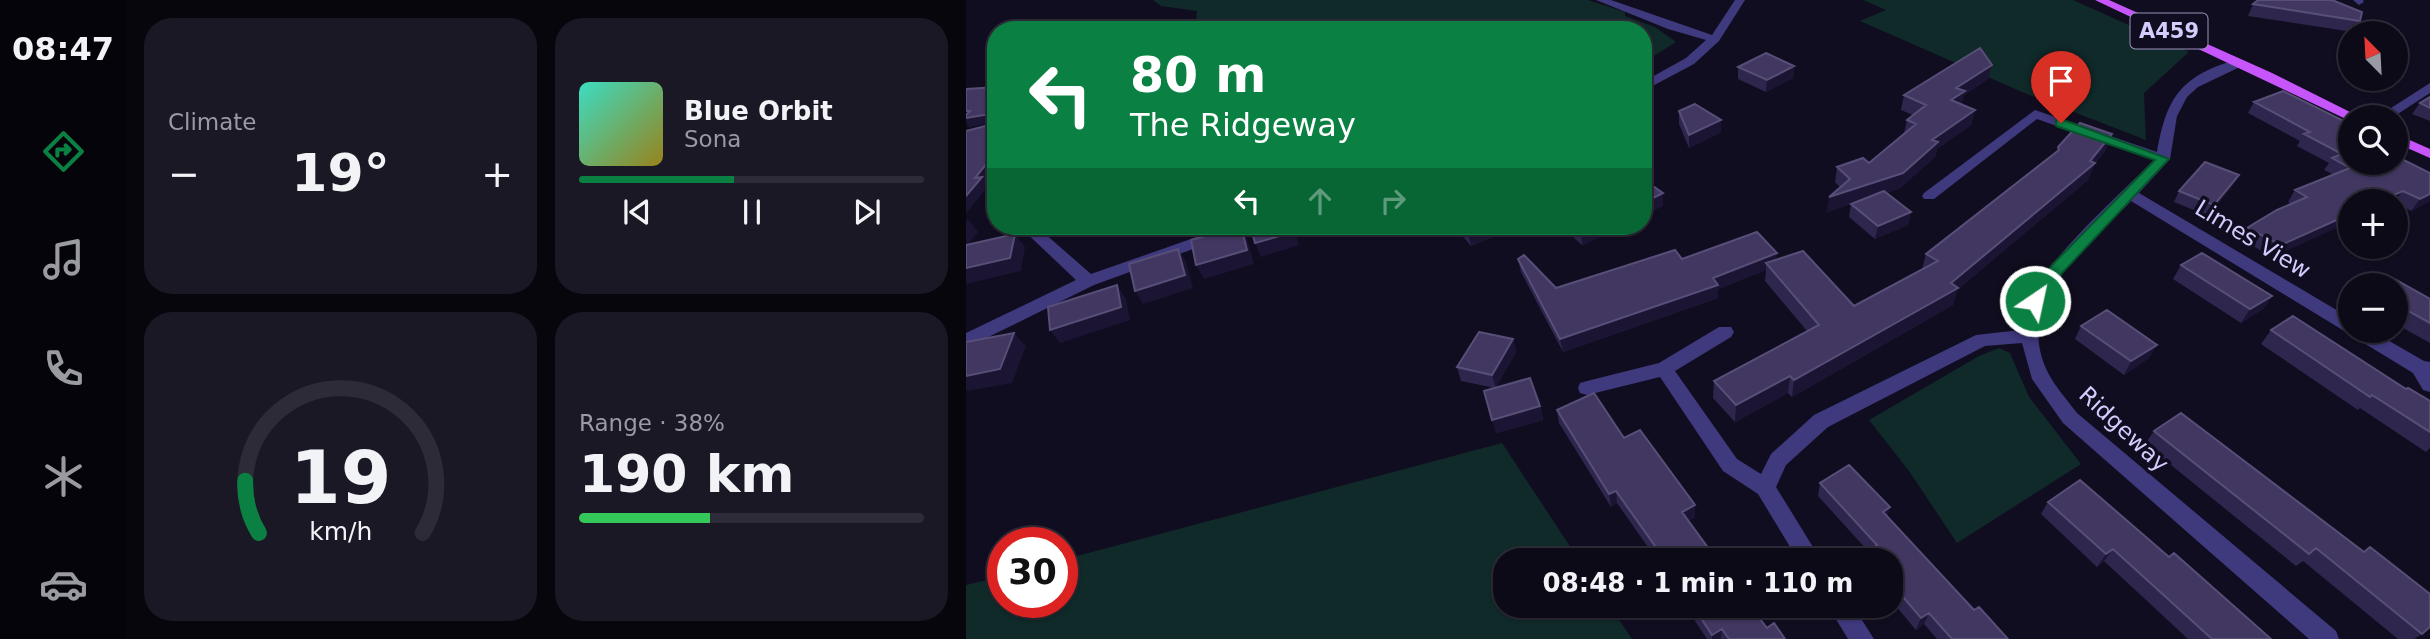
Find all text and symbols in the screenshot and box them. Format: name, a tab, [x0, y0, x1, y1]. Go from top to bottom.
road number: A459	[2130, 14, 2208, 48]
north arrow	[2338, 21, 2408, 91]
map controls	[2338, 21, 2408, 343]
text: 08:47	[12, 30, 114, 68]
text: 80 m	[1130, 47, 1266, 104]
icon: left	[1015, 49, 1106, 140]
pin	[2031, 51, 2091, 123]
icon: arrive	[2042, 62, 2080, 100]
text: Blue Orbit	[684, 96, 833, 126]
button: search	[2338, 105, 2408, 175]
text: The Ridgeway	[1130, 106, 1356, 144]
text: Climate	[168, 109, 257, 135]
text: Sona	[684, 126, 741, 152]
icon: directions	[39, 127, 88, 176]
text: 19°	[291, 143, 390, 203]
text: −	[168, 152, 200, 196]
text: +	[481, 152, 513, 196]
icon: left	[1228, 182, 1266, 220]
icon: ahead	[1301, 182, 1339, 220]
icon: right	[1374, 182, 1412, 220]
button: +	[2338, 189, 2408, 259]
icon: previous	[618, 193, 656, 231]
icon: pause	[733, 193, 771, 231]
icon: next	[848, 193, 886, 231]
street label: Limes View	[2191, 194, 2315, 284]
icon: music	[39, 235, 88, 284]
position arrow	[1998, 264, 2072, 338]
button: −	[2338, 273, 2408, 343]
icon: phone	[39, 344, 88, 393]
street label: Ridgeway	[2074, 381, 2174, 477]
text: Range · 38%	[579, 410, 725, 436]
text: 19	[290, 435, 391, 520]
text: 190 km	[579, 444, 794, 504]
icon: climate	[39, 452, 88, 501]
text: km/h	[309, 516, 372, 545]
speed limit sign: 30	[987, 527, 1078, 618]
icon: car	[39, 560, 88, 609]
text: 08:48 · 1 min · 110 m	[1543, 568, 1853, 598]

